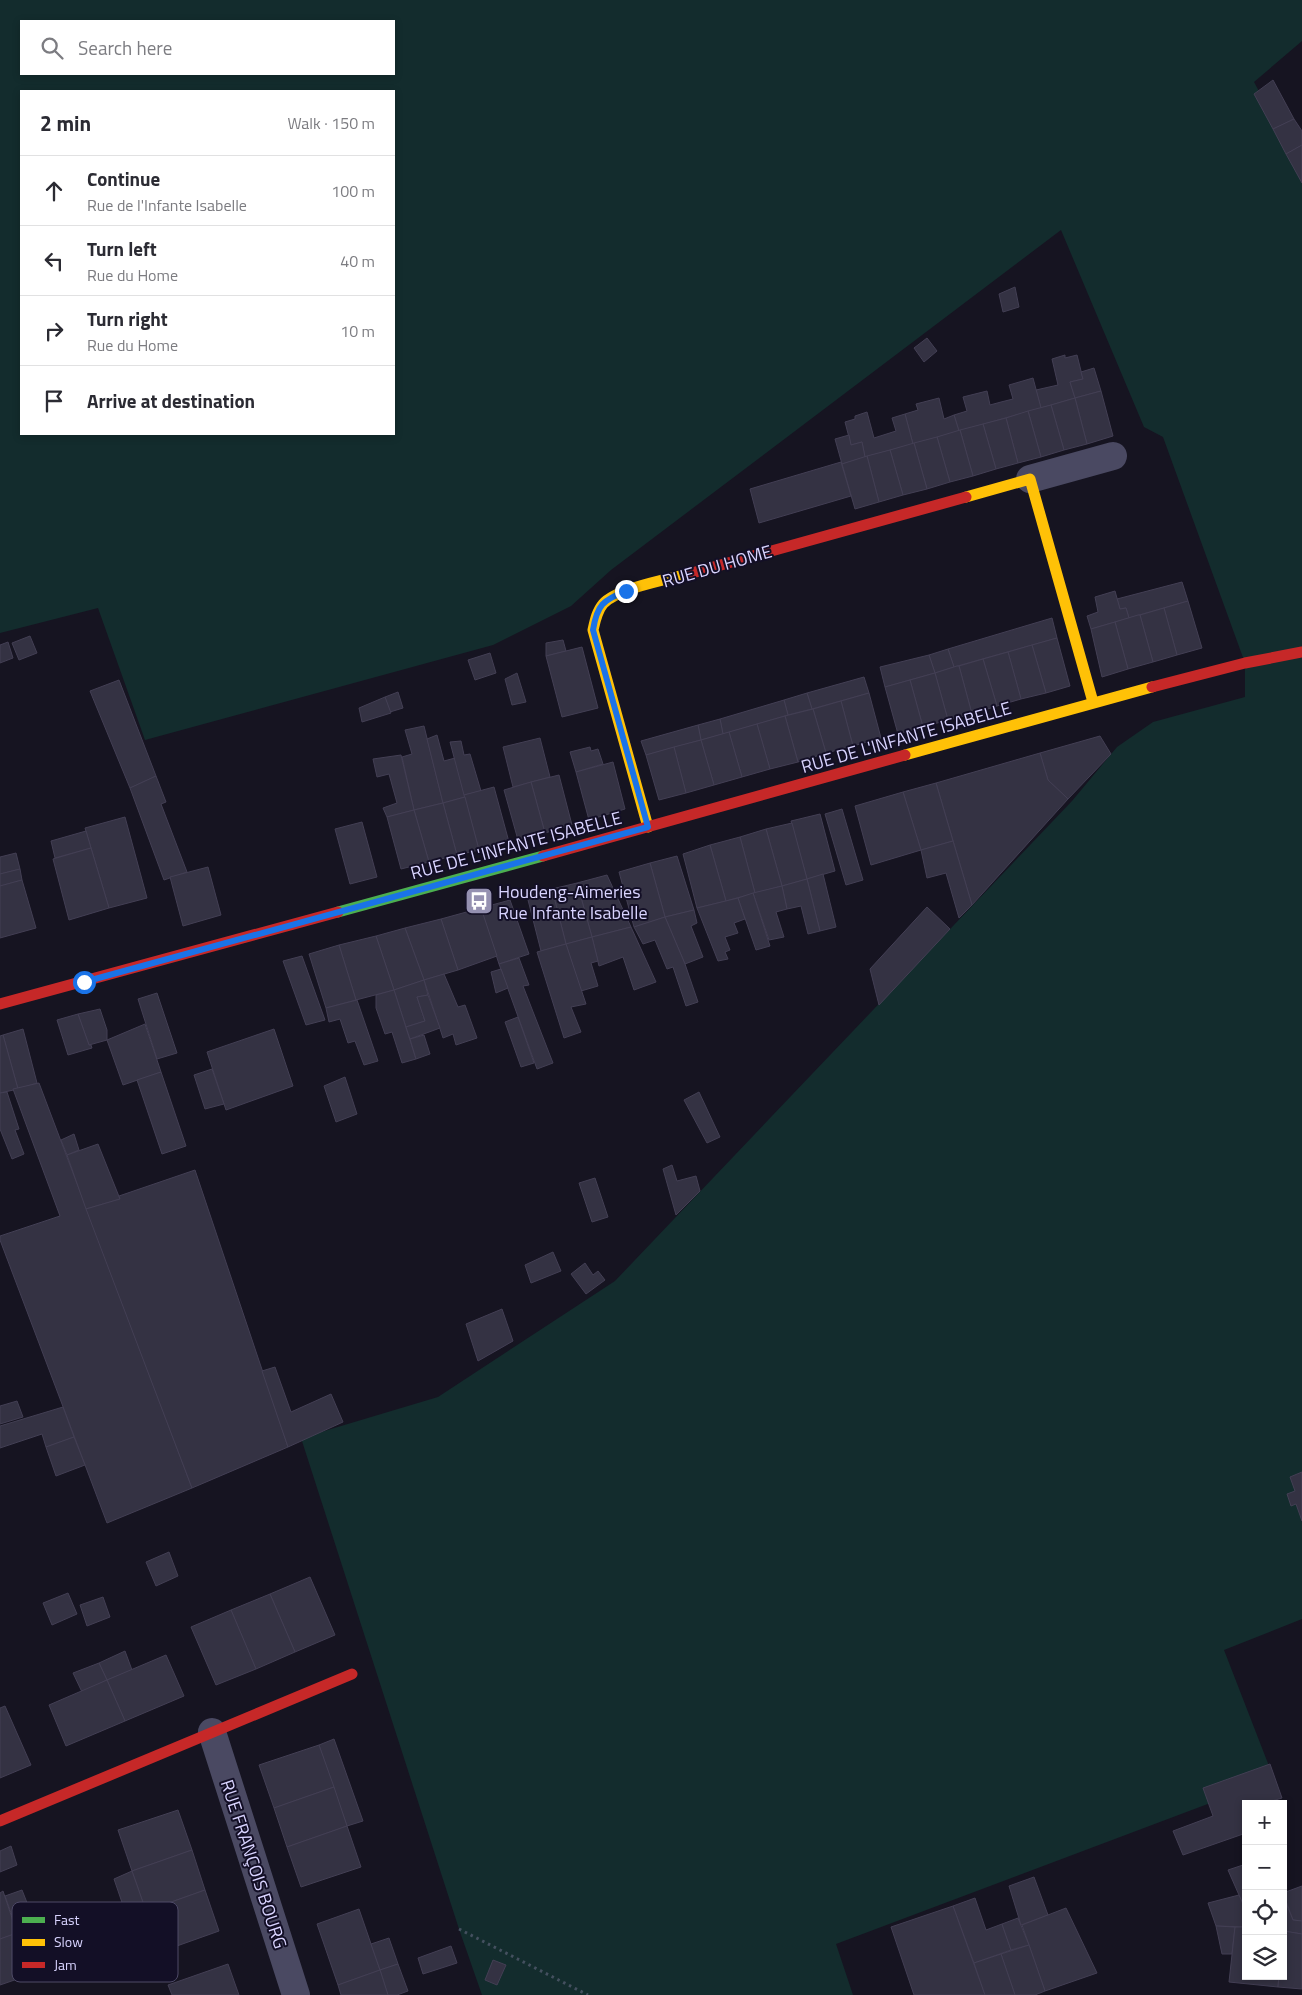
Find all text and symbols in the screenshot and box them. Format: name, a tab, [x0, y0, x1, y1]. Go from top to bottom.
search box	[20, 20, 395, 75]
text: Search here	[78, 33, 172, 62]
icon: search	[38, 34, 66, 62]
text: 2 min	[40, 107, 91, 139]
text: Walk · 150 m	[287, 111, 375, 135]
text: Continue	[87, 164, 160, 193]
icon: ahead	[40, 177, 68, 205]
text: 100 m	[331, 179, 375, 203]
text: Rue de l'Infante Isabelle	[87, 193, 247, 217]
text: Turn left	[87, 234, 157, 263]
icon: left	[40, 247, 68, 275]
text: 40 m	[340, 249, 375, 273]
text: Rue du Home	[87, 263, 178, 287]
text: Turn right	[87, 304, 168, 333]
icon: right	[40, 317, 68, 345]
text: 10 m	[340, 319, 375, 343]
text: Rue du Home	[87, 333, 178, 357]
text: Arrive at destination	[87, 386, 255, 415]
icon: arrive	[40, 387, 68, 415]
street label: RUE DU HOME	[659, 537, 775, 595]
route end	[615, 580, 638, 603]
street label: RUE DE L'INFANTE ISABELLE	[798, 694, 1014, 780]
street label: RUE DE L'INFANTE ISABELLE	[407, 804, 625, 886]
place label: Houdeng-Aimeries Rue Infante Isabelle	[498, 878, 647, 926]
bus stop icon: Houdeng-Aimeries Rue Infante Isabelle	[464, 886, 494, 916]
route start	[73, 971, 96, 994]
street label: RUE FRANÇOIS BOURG	[214, 1776, 294, 1952]
map controls	[1242, 1800, 1287, 1980]
button: +	[1242, 1800, 1287, 1845]
button: −	[1242, 1845, 1287, 1890]
button: locate	[1242, 1890, 1287, 1935]
legend	[12, 1902, 178, 1982]
text: Fast	[54, 1909, 79, 1930]
text: Slow	[54, 1931, 83, 1952]
button: layers	[1242, 1935, 1287, 1980]
text: Jam	[54, 1954, 77, 1975]

